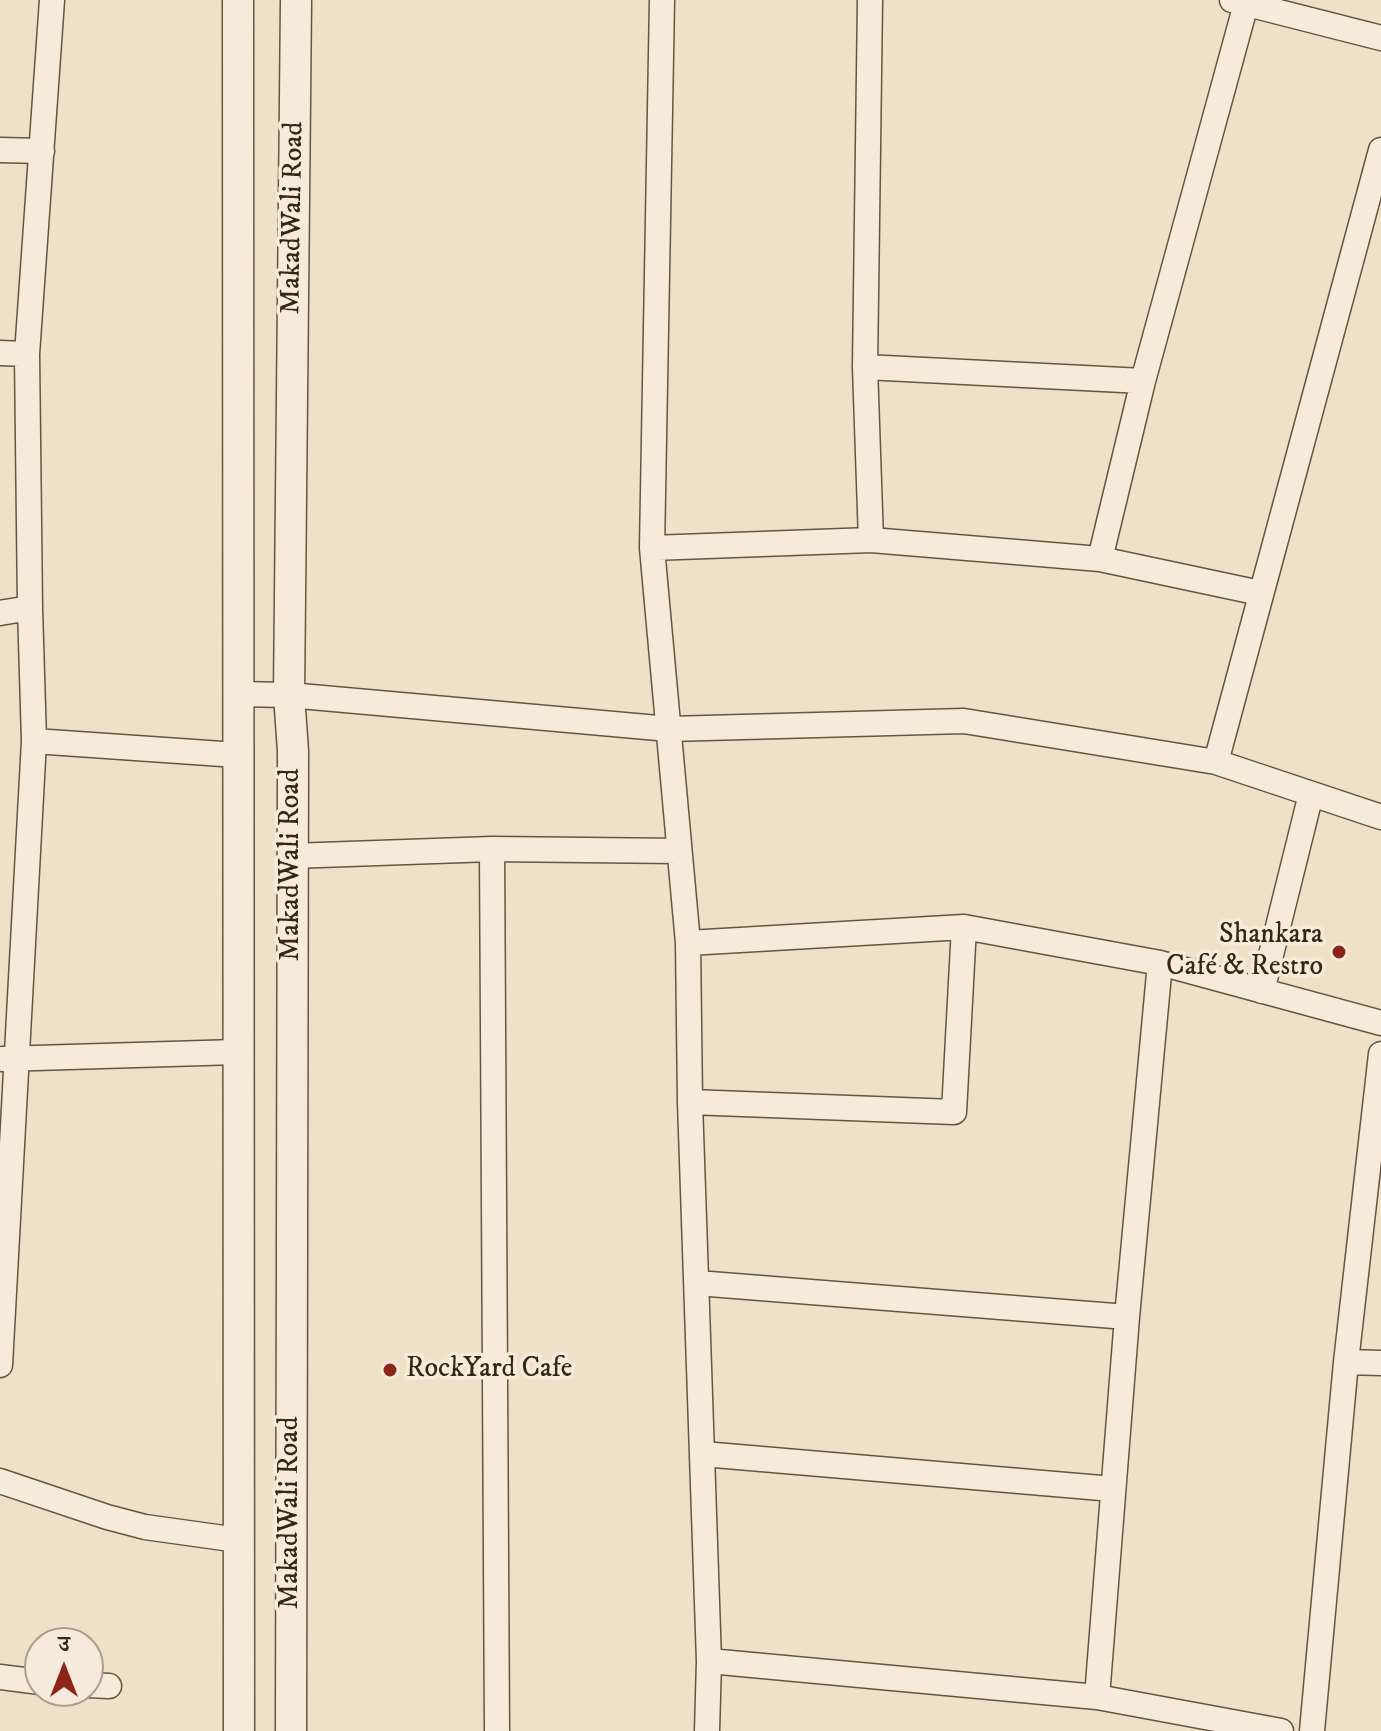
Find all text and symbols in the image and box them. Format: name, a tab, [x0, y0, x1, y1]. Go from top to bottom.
street label: MakadWali Road	[276, 121, 312, 315]
street label: MakadWali Road	[275, 769, 309, 961]
place label: Shankara Café & Restro	[1166, 919, 1323, 985]
marker: Shankara Café & Restro	[1330, 943, 1348, 961]
place label: RockYard Cafe	[406, 1353, 572, 1387]
marker: RockYard Cafe	[381, 1361, 399, 1379]
street label: MakadWali Road	[274, 1417, 308, 1609]
north arrow	[24, 1627, 104, 1707]
text: उ	[58, 1631, 70, 1658]

